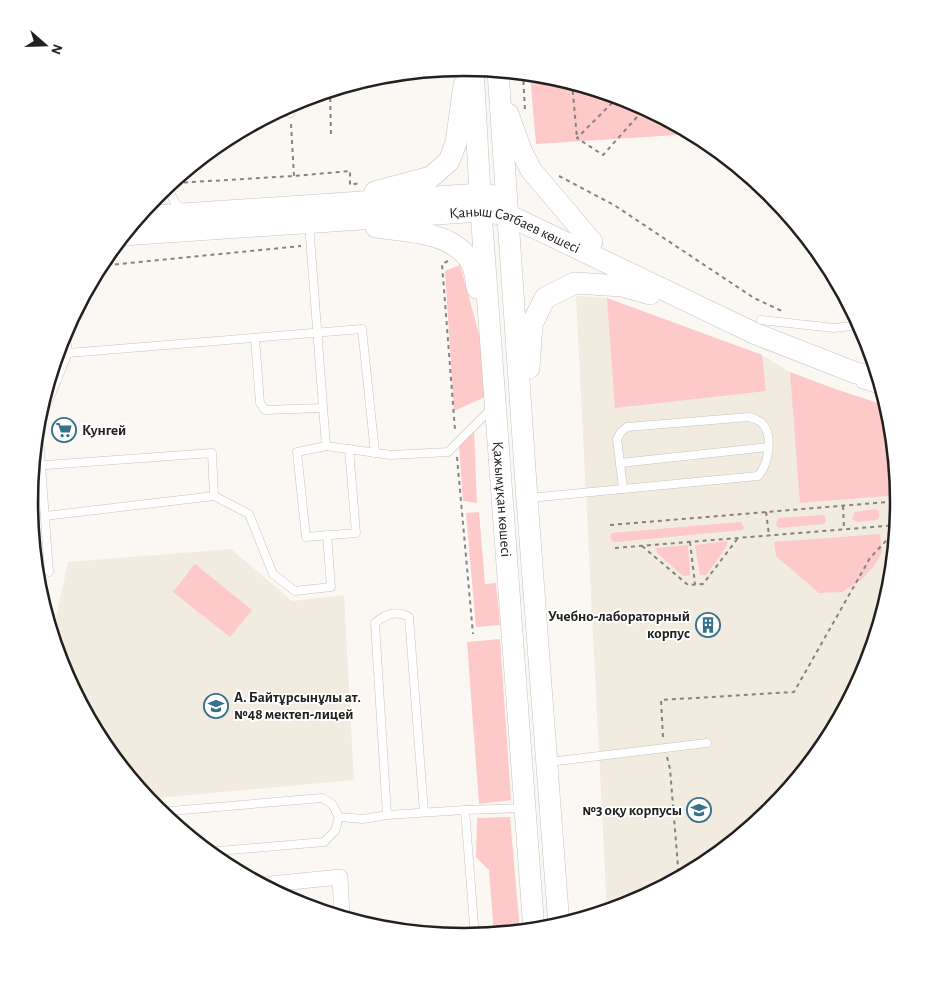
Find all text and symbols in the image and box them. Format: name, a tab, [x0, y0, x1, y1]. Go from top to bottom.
north arrow	[20, 20, 70, 70]
text: N	[48, 42, 65, 56]
street label: Қаныш Сәтбаев көшесі	[449, 203, 582, 256]
supermarket icon: Кунгей	[51, 417, 77, 443]
place label: Кунгей	[82, 423, 126, 438]
street label: Қажымұқан көшесі	[490, 440, 514, 558]
place label: Учебно-лабораторный корпус	[548, 609, 690, 641]
building icon: Учебно-лабораторный корпус	[695, 612, 721, 638]
place label: А. Байтұрсынұлы ат. №48 мектеп-лицей	[234, 690, 361, 722]
school or university icon: А. Байтұрсынұлы ат. №48 мектеп-лицей	[203, 693, 229, 719]
school or university icon: №3 оқу корпусы	[686, 797, 712, 823]
place label: №3 оқу корпусы	[582, 803, 682, 818]

